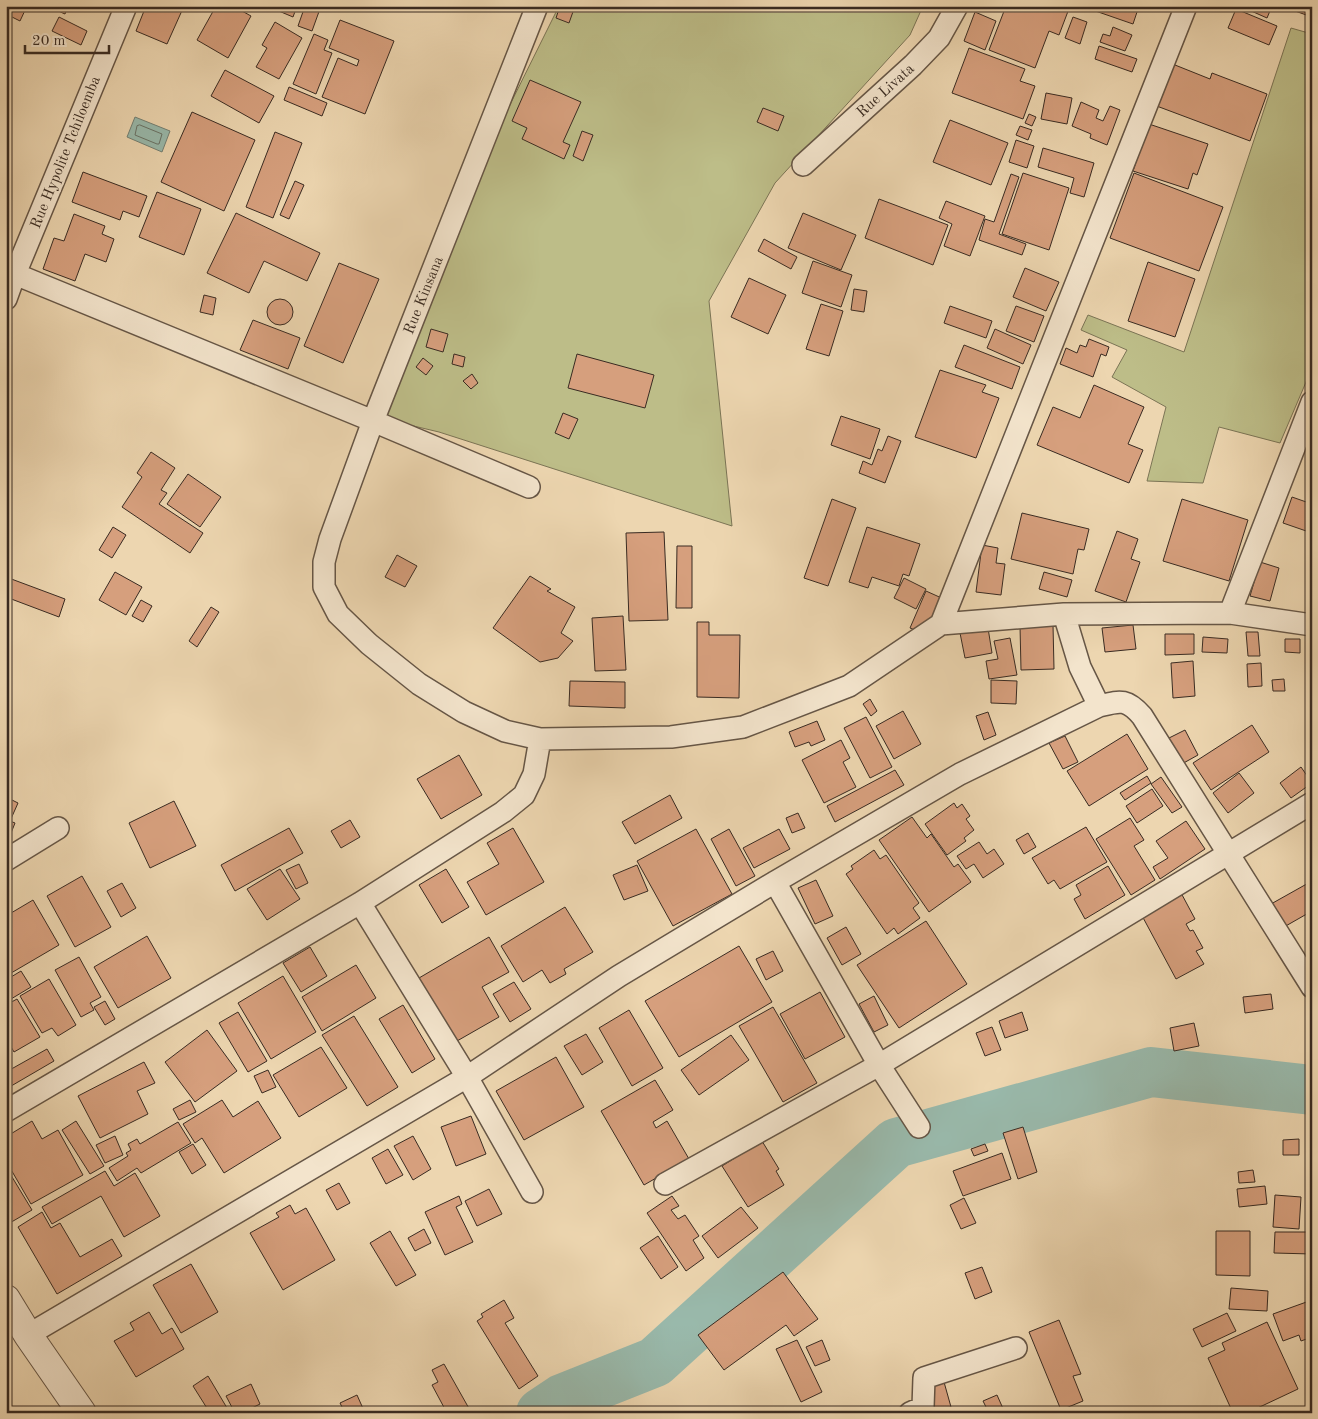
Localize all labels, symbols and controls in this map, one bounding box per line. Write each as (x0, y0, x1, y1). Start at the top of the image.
scale bar (25, 22, 109, 54)
text: 20 m (32, 34, 66, 49)
street label: Rue Livata (854, 61, 918, 121)
street label: Rue Hypolite Tchiloemba (29, 74, 104, 231)
street label: Rue Kinsana (402, 254, 447, 337)

